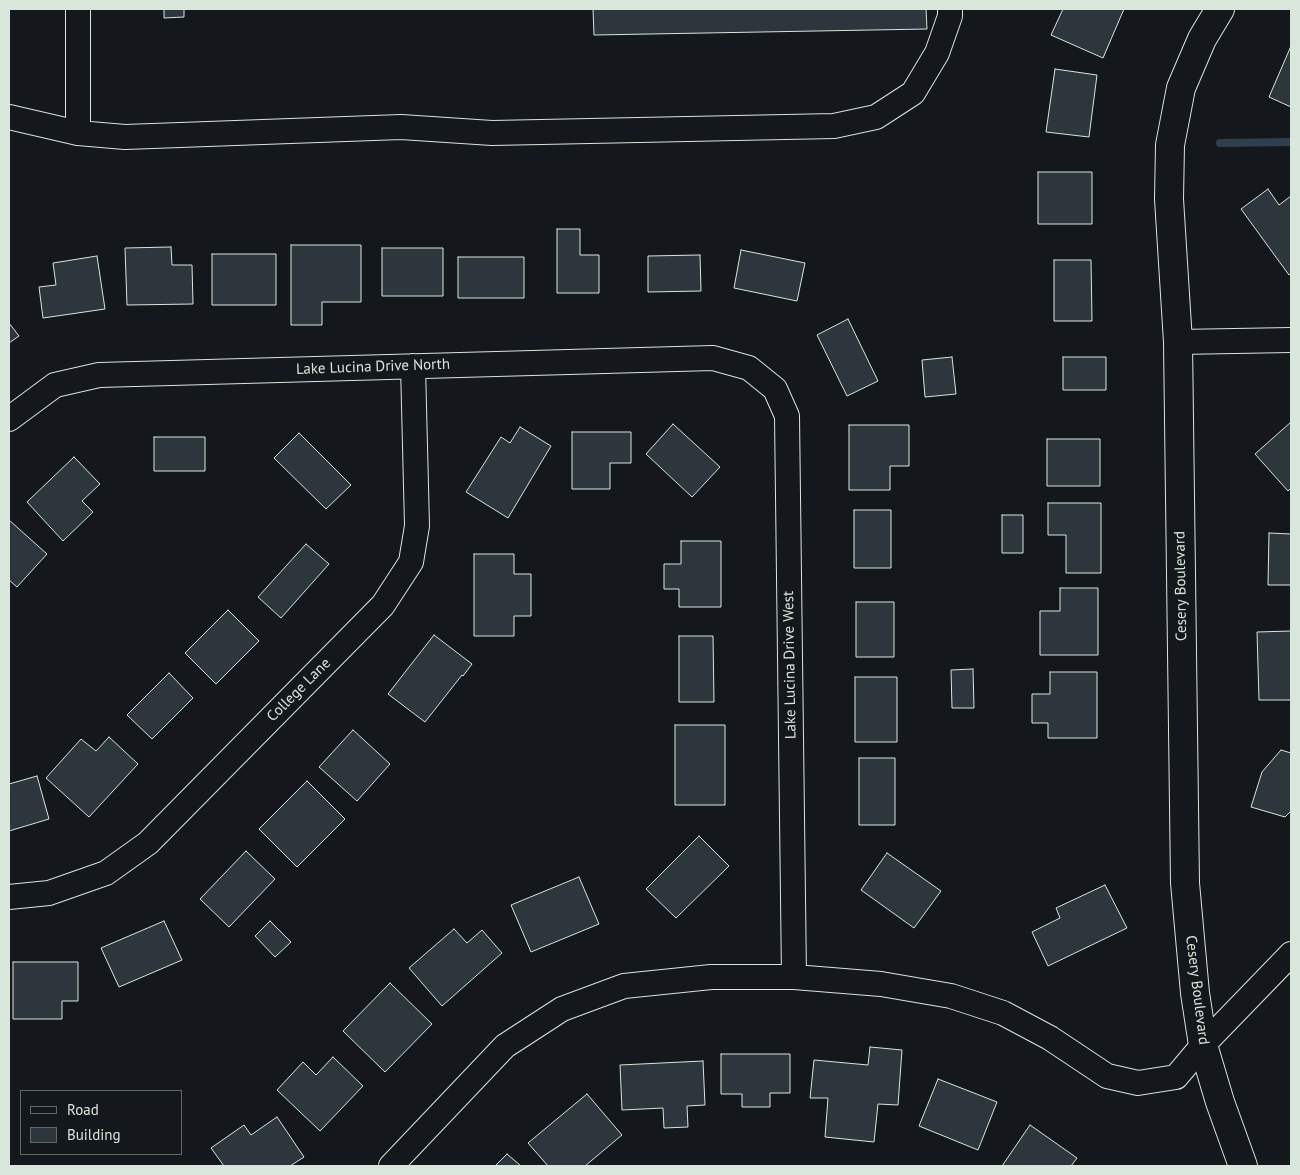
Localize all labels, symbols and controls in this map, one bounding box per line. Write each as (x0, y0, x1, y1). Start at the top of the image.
street label: Lake Lucina Drive North (296, 355, 450, 379)
street label: Cesery Boulevard (1171, 531, 1191, 641)
street label: Lake Lucina Drive West (780, 591, 800, 739)
street label: College Lane (263, 654, 335, 726)
street label: Cesery Boulevard (1181, 934, 1213, 1046)
legend (20, 1090, 182, 1155)
text: Road (67, 1100, 99, 1119)
text: Building (67, 1125, 121, 1144)

